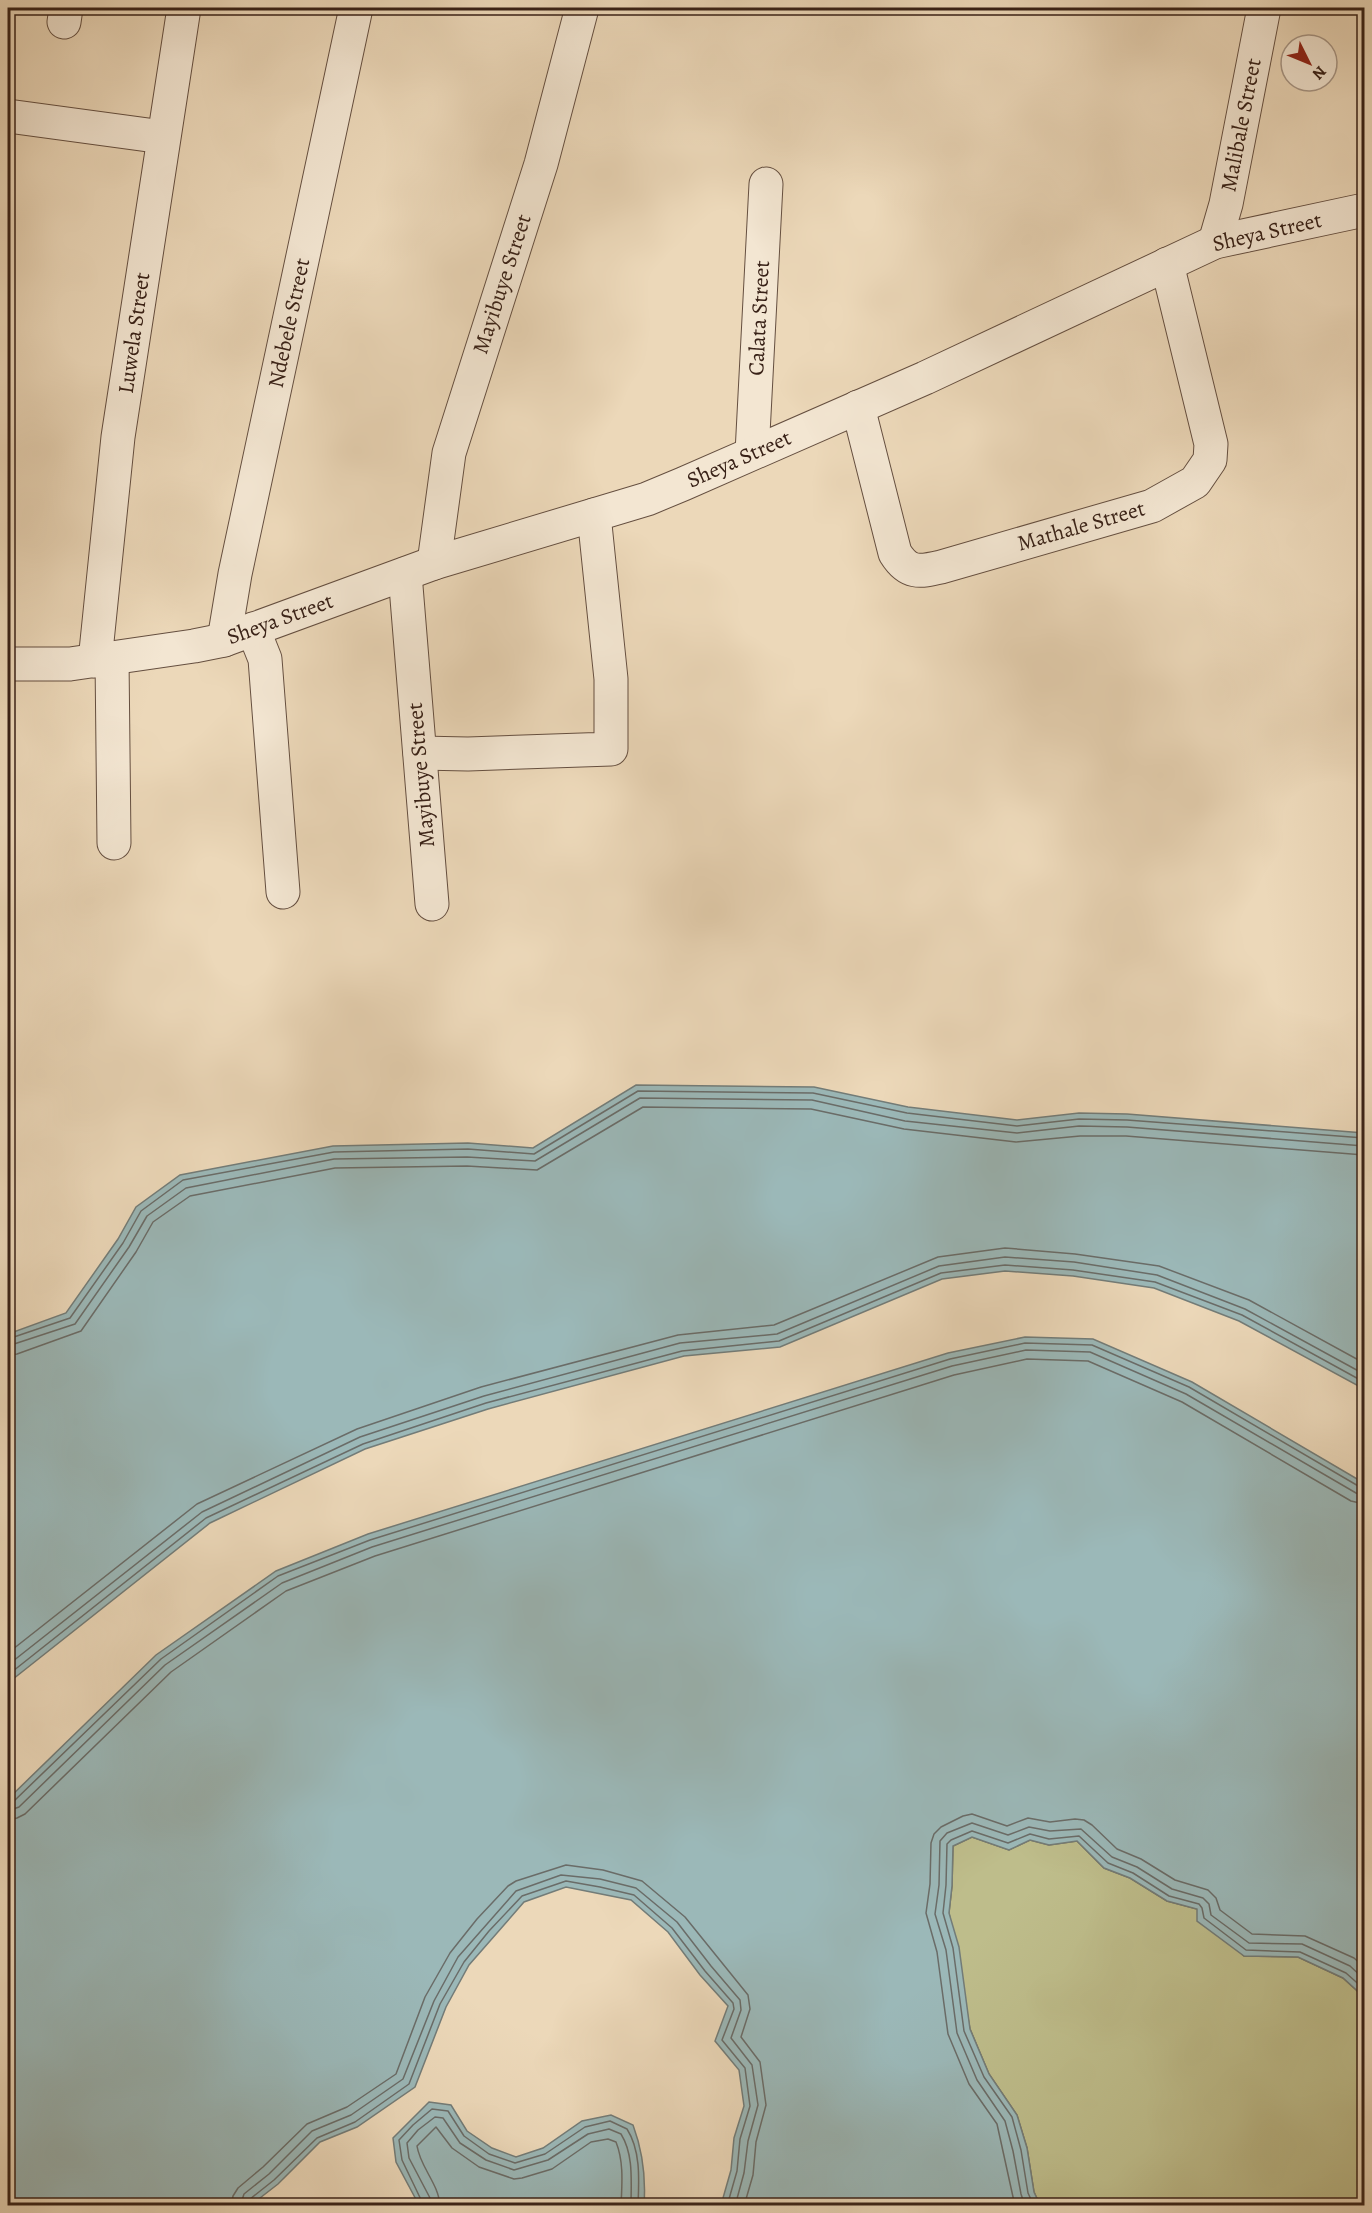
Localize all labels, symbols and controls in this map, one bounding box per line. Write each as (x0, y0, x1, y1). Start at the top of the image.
north arrow (1279, 33, 1339, 93)
street label: Malibale Street (1213, 56, 1269, 194)
text: N (1307, 61, 1331, 85)
street label: Sheya Street (1209, 205, 1325, 259)
street label: Mayibuye Street (465, 210, 539, 358)
street label: Ndebele Street (261, 255, 317, 391)
street label: Calata Street (741, 259, 777, 377)
street label: Luwela Street (111, 270, 157, 396)
street label: Sheya Street (682, 423, 796, 495)
street label: Mathale Street (1014, 493, 1148, 559)
street label: Sheya Street (223, 586, 337, 652)
street label: Mayibuye Street (400, 701, 442, 849)

